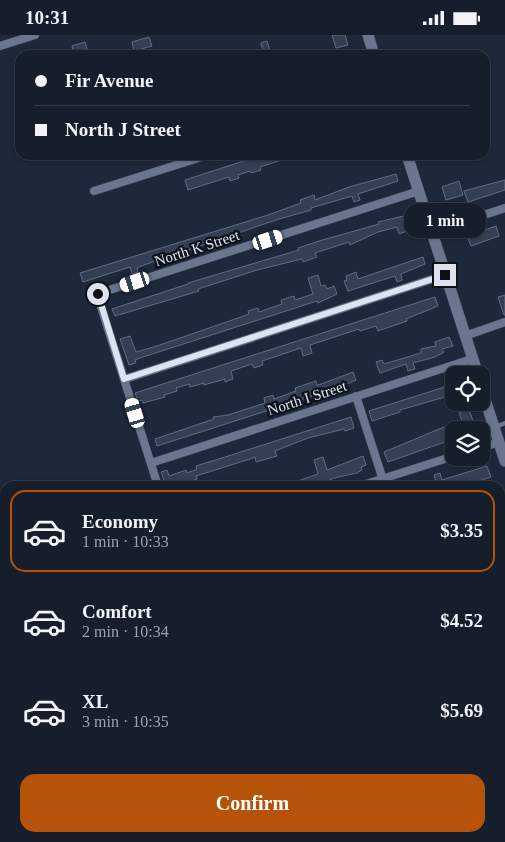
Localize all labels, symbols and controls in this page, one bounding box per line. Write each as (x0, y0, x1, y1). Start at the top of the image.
text: 10:31 (25, 7, 69, 28)
text: Fir Avenue (65, 70, 154, 91)
text: North J Street (65, 119, 181, 140)
callout: 1 min (404, 203, 486, 237)
text: 1 min (426, 212, 464, 229)
street label: North K Street (153, 226, 242, 269)
car (251, 228, 284, 252)
route end (434, 264, 456, 286)
car (118, 270, 151, 294)
route start (87, 283, 109, 305)
map controls (445, 366, 490, 466)
button: locate (445, 366, 490, 411)
street label: North I Street (265, 377, 349, 418)
car (123, 396, 146, 430)
button: layers (445, 421, 490, 466)
icon: car (22, 509, 67, 554)
text: Economy (82, 511, 158, 532)
text: $3.35 (440, 520, 483, 541)
text: 1 min · 10:33 (82, 533, 169, 550)
icon: car (22, 599, 67, 644)
text: Comfort (82, 601, 152, 622)
text: $4.52 (440, 610, 483, 631)
text: 2 min · 10:34 (82, 623, 169, 640)
icon: car (22, 689, 67, 734)
text: XL (82, 691, 108, 712)
text: $5.69 (440, 700, 483, 721)
text: 3 min · 10:35 (82, 713, 169, 730)
button: Confirm (20, 774, 485, 832)

